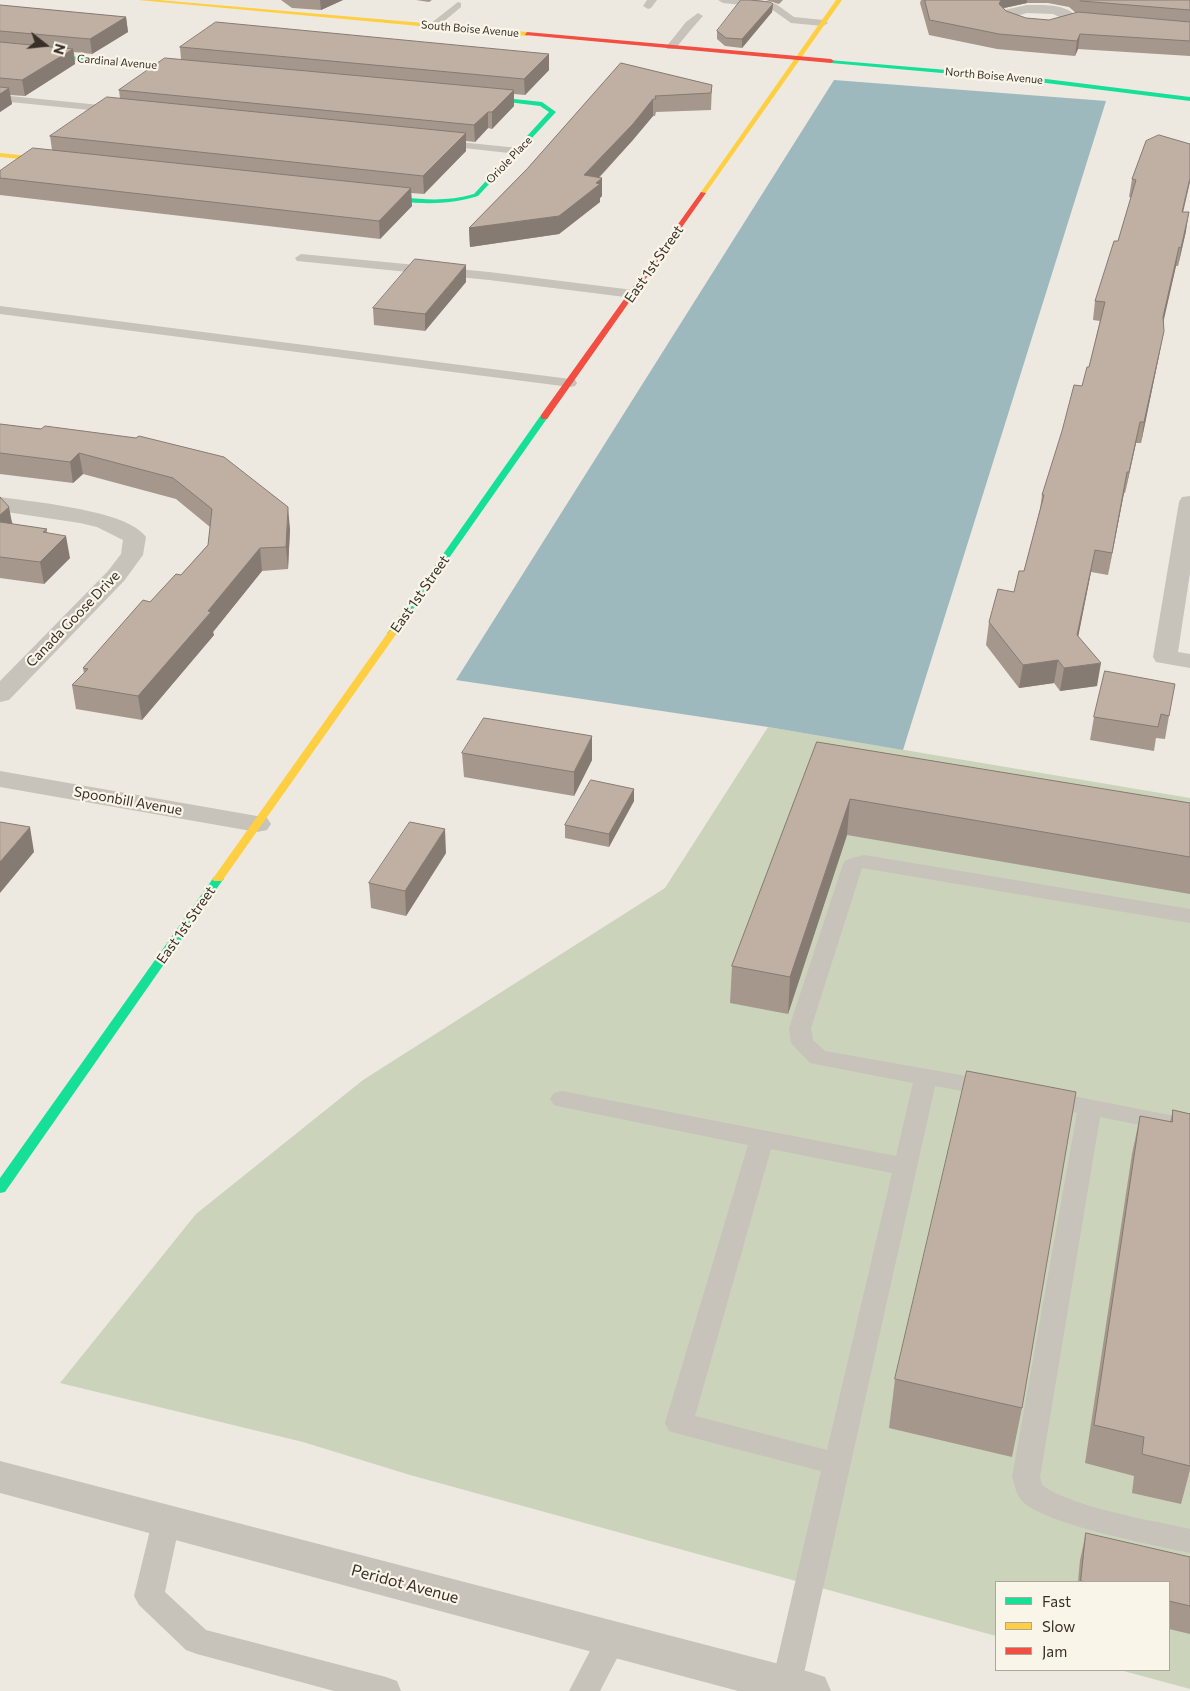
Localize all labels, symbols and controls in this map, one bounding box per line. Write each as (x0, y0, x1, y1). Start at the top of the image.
street label: South Boise Avenue (421, 18, 519, 40)
north arrow (20, 20, 70, 70)
text: N (50, 42, 70, 57)
street label: Cardinal Avenue (76, 52, 158, 72)
street label: North Boise Avenue (944, 65, 1044, 87)
street label: Oriole Place (483, 134, 535, 186)
street label: East 1st Street (621, 222, 687, 306)
street label: East 1st Street (387, 552, 453, 636)
street label: Canada Goose Drive (23, 567, 123, 671)
street label: Spoonbill Avenue (73, 783, 183, 819)
street label: East 1st Street (153, 883, 219, 967)
street label: Peridot Avenue (349, 1560, 461, 1608)
legend (995, 1581, 1170, 1671)
text: Fast (1042, 1592, 1071, 1610)
text: Slow (1042, 1617, 1075, 1635)
text: Jam (1042, 1642, 1067, 1660)

